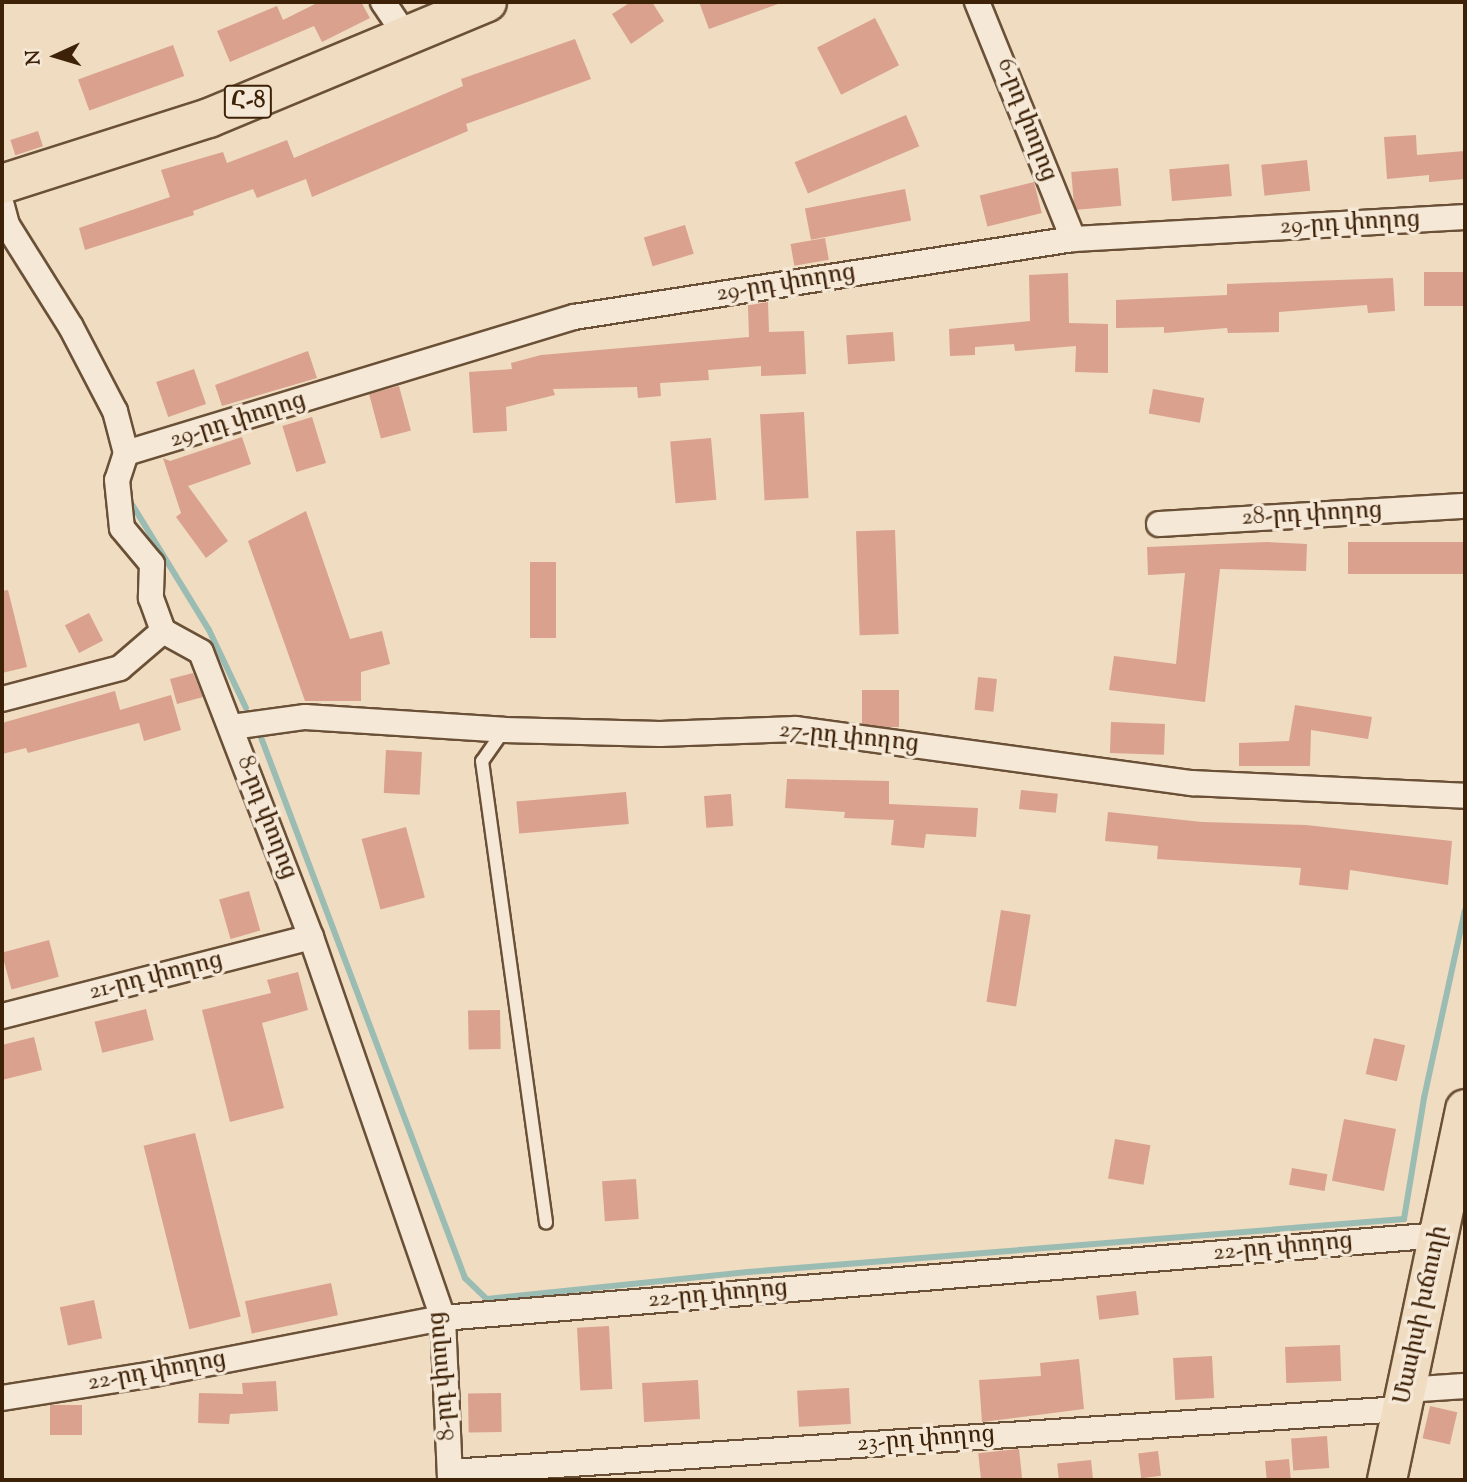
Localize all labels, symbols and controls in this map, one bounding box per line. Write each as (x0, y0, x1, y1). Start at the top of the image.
north arrow (21, 21, 91, 91)
text: N (21, 49, 49, 66)
street label: 6-րդ փողոց (989, 54, 1063, 186)
road number: Հ-8 (224, 82, 272, 122)
street label: 29-րդ փողոց (1279, 206, 1421, 242)
street label: 29-րդ փողոց (714, 259, 858, 309)
street label: 29-րդ փողոց (167, 387, 309, 455)
street label: 28-րդ փողոց (1241, 497, 1383, 533)
street label: 27-րդ փողոց (778, 716, 920, 760)
street label: 8-րդ փողոց (229, 752, 303, 884)
street label: 21-րդ փողոց (86, 946, 226, 1008)
street label: Մասիսի խճուղի (1389, 1223, 1455, 1407)
street label: 22-րդ փողոց (1212, 1228, 1354, 1268)
street label: 22-րդ փողոց (647, 1275, 789, 1315)
street label: 8-րդ փողոց (423, 1310, 463, 1442)
street label: 22-րդ փողոց (86, 1346, 228, 1398)
street label: 23-րդ փողոց (856, 1421, 996, 1459)

